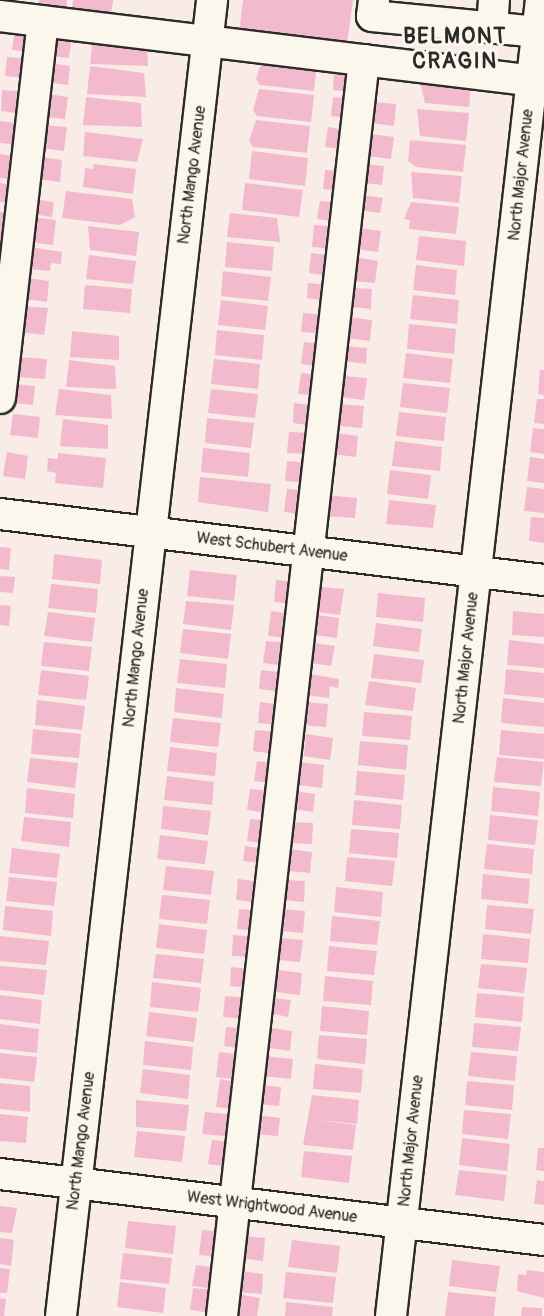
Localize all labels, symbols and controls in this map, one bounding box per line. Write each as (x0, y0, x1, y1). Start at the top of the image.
district label: BELMONT CRAGIN (403, 23, 507, 74)
street label: North Mango Avenue (174, 105, 210, 245)
street label: North Major Avenue (505, 108, 537, 242)
street label: West Schubert Avenue (195, 528, 349, 566)
street label: North Mango Avenue (119, 588, 153, 728)
street label: North Major Avenue (450, 591, 482, 725)
street label: North Mango Avenue (63, 1071, 99, 1211)
street label: North Major Avenue (395, 1074, 427, 1208)
street label: West Wrightwood Avenue (186, 1187, 358, 1227)

